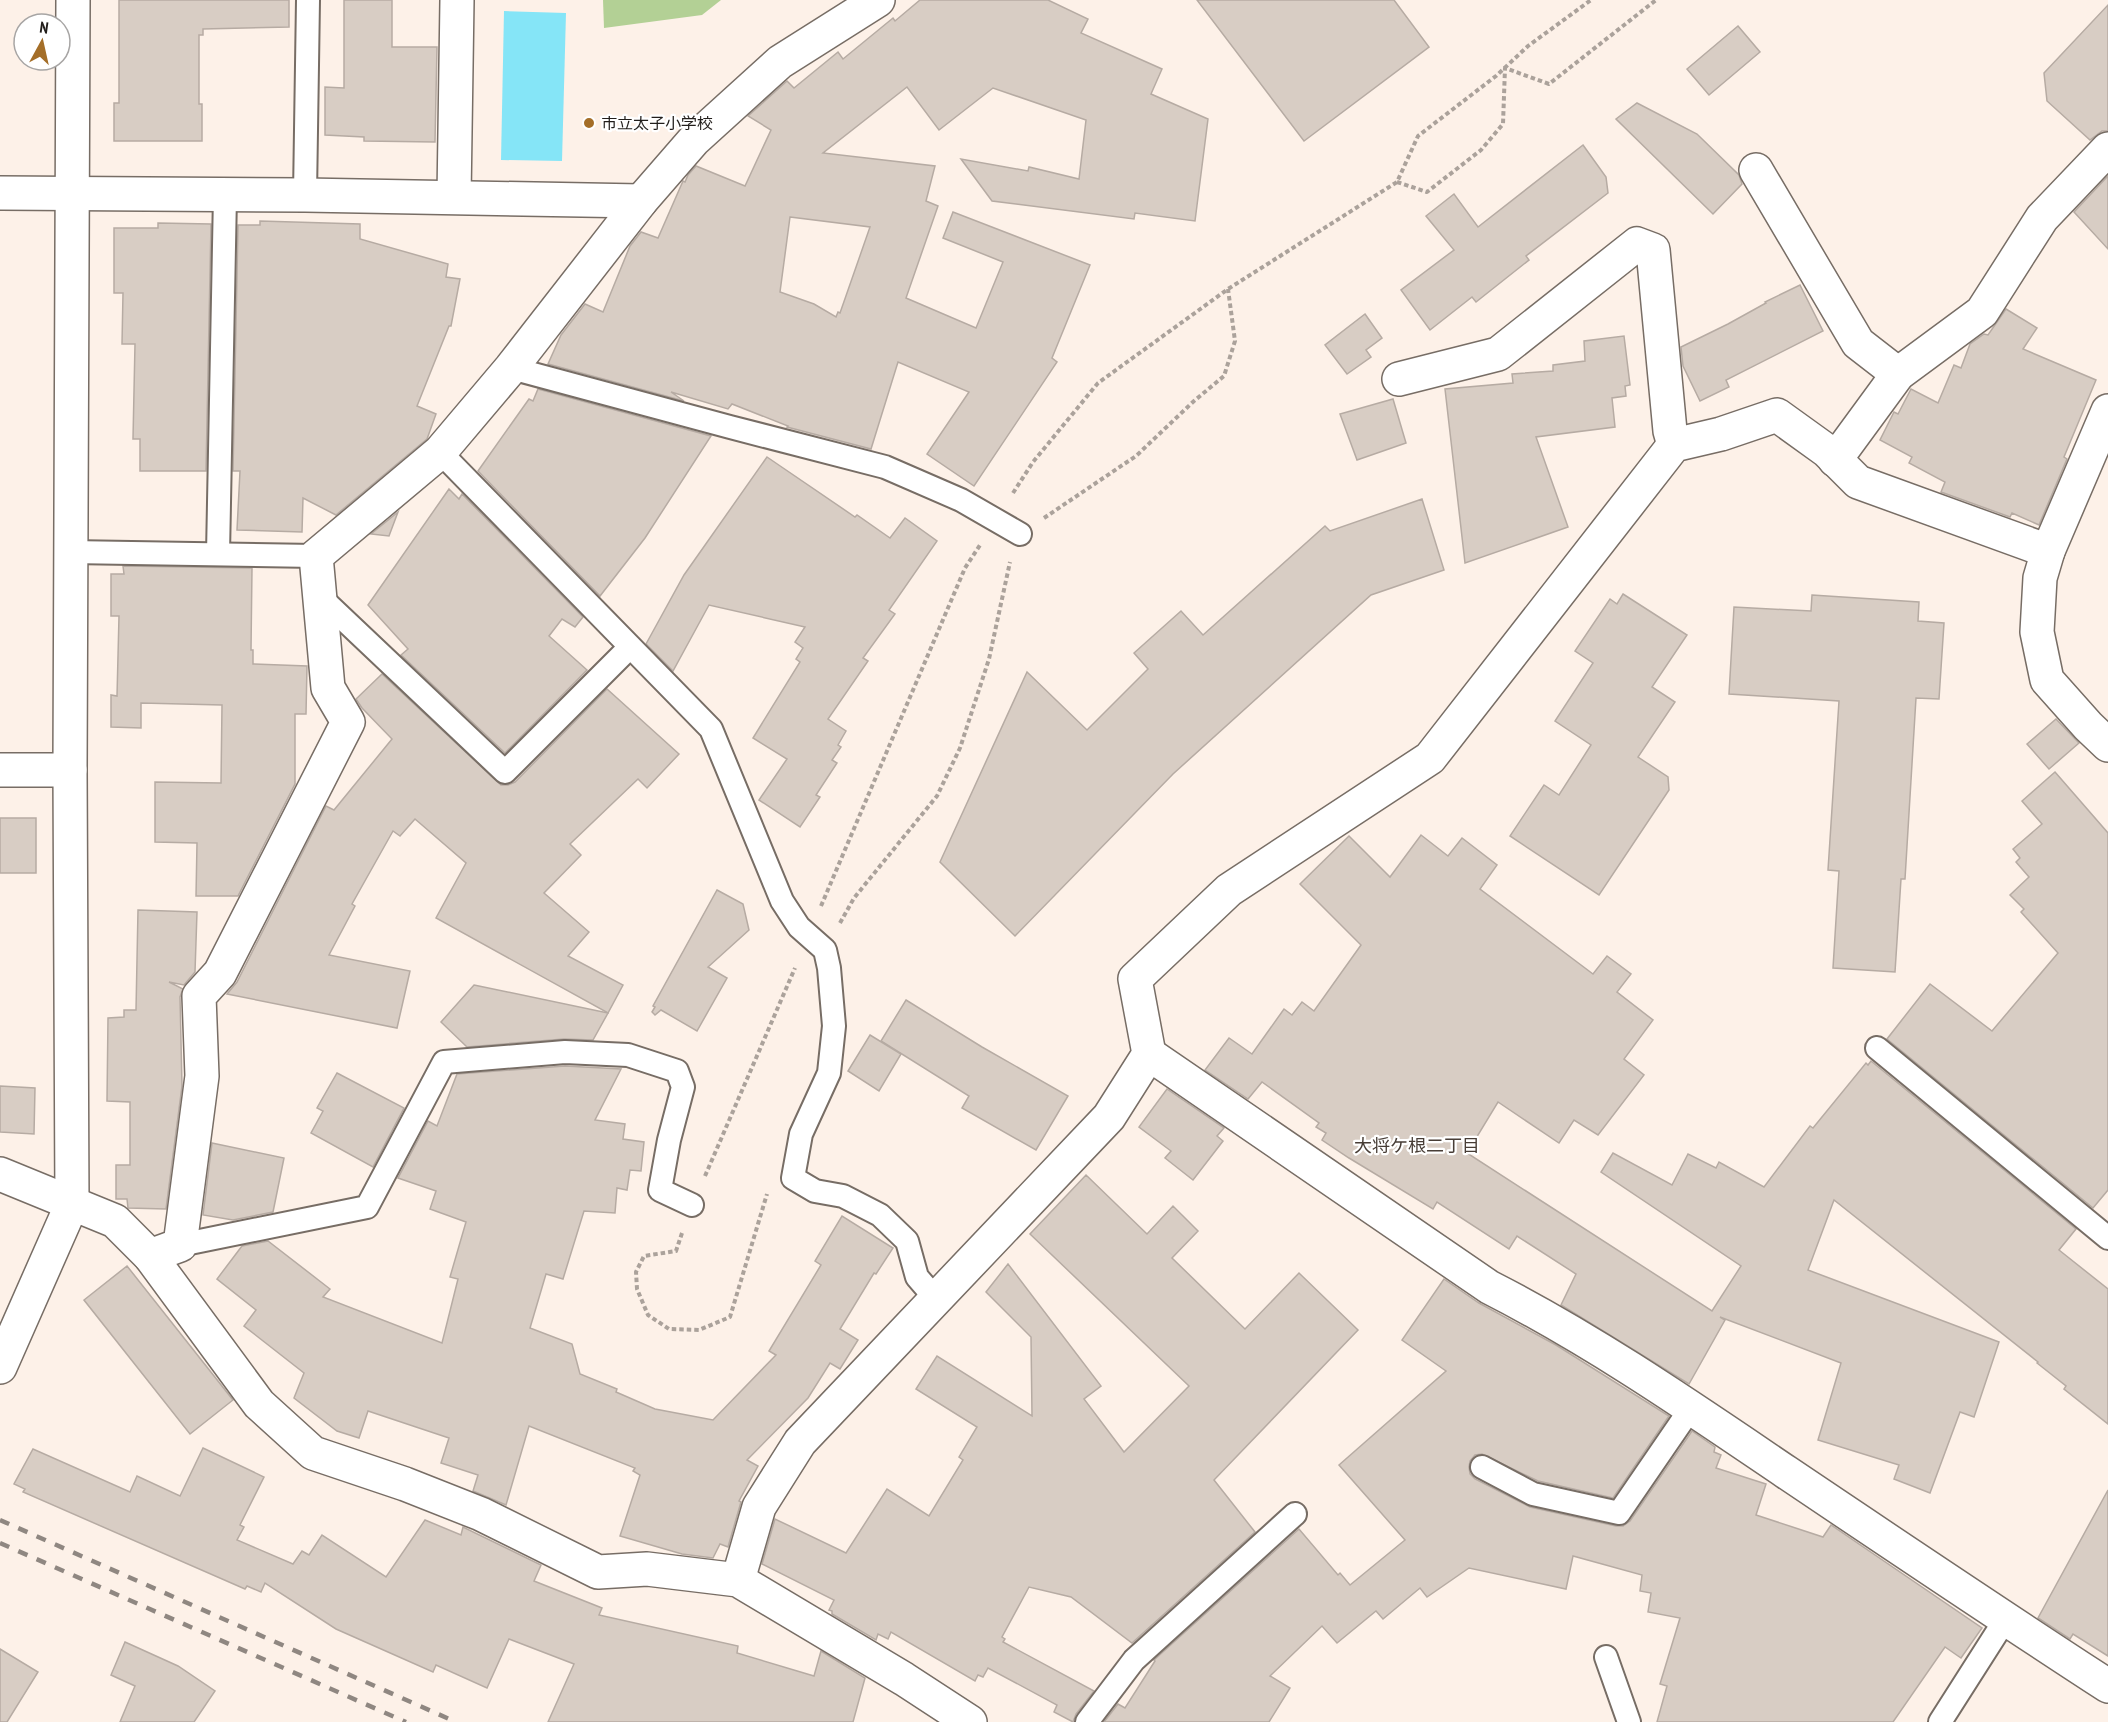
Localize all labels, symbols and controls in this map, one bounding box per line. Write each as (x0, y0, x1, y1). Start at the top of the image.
north arrow (12, 12, 72, 72)
text: N (38, 17, 50, 38)
place label: 市立太子小学校 (601, 113, 713, 133)
marker: 市立太子小学校 (582, 116, 596, 130)
district label: 大将ケ根二丁目 (1354, 1134, 1480, 1157)

